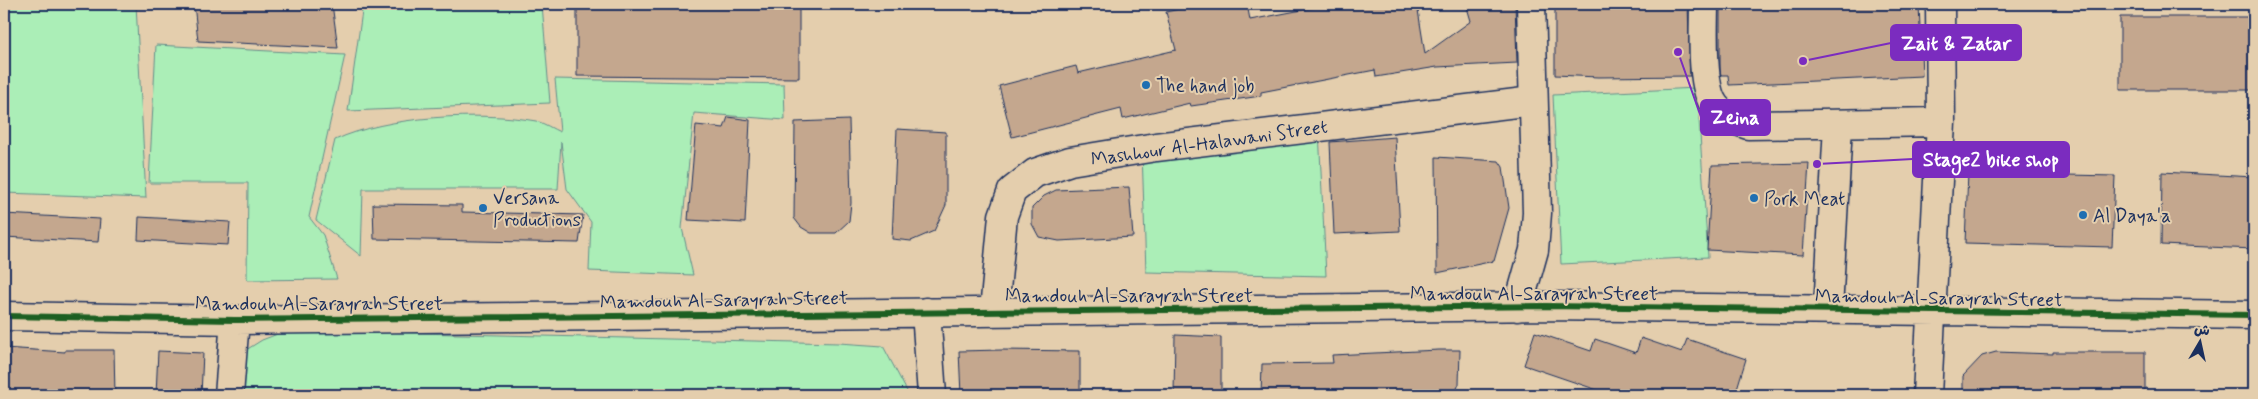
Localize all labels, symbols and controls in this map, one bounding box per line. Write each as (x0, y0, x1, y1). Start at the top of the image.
callout: Zait & Zatar (1891, 25, 2021, 60)
text: Zait & Zatar (1901, 31, 2012, 58)
place label: The hand job (1156, 74, 1254, 100)
marker: The hand job (1140, 79, 1152, 91)
callout: Zeina (1701, 100, 1770, 135)
text: Zeina (1710, 105, 1760, 132)
street label: Mashhour Al-Halawani Street (1089, 114, 1329, 172)
callout: Stage2 bike shop (1913, 142, 2069, 177)
text: Stage2 bike shop (1923, 147, 2059, 176)
place label: Versana Productions (493, 186, 581, 233)
place label: Pork Meat (1764, 187, 1845, 212)
marker: Pork Meat (1748, 192, 1760, 204)
marker: Versana Productions (477, 202, 489, 214)
place label: Al Daya'a (2093, 204, 2171, 229)
marker: Al Daya'a (2077, 209, 2089, 221)
street label: Mamdouh Al-Sarayrah Street (1410, 282, 1658, 307)
street label: Mamdouh Al-Sarayrah Street (1005, 284, 1253, 309)
street label: Mamdouh Al-Sarayrah Street (1815, 284, 2063, 313)
street label: Mamdouh Al-Sarayrah Street (600, 286, 848, 315)
street label: Mamdouh Al-Sarayrah Street (195, 292, 443, 317)
north arrow (2176, 316, 2226, 366)
text: ش (2193, 320, 2211, 340)

